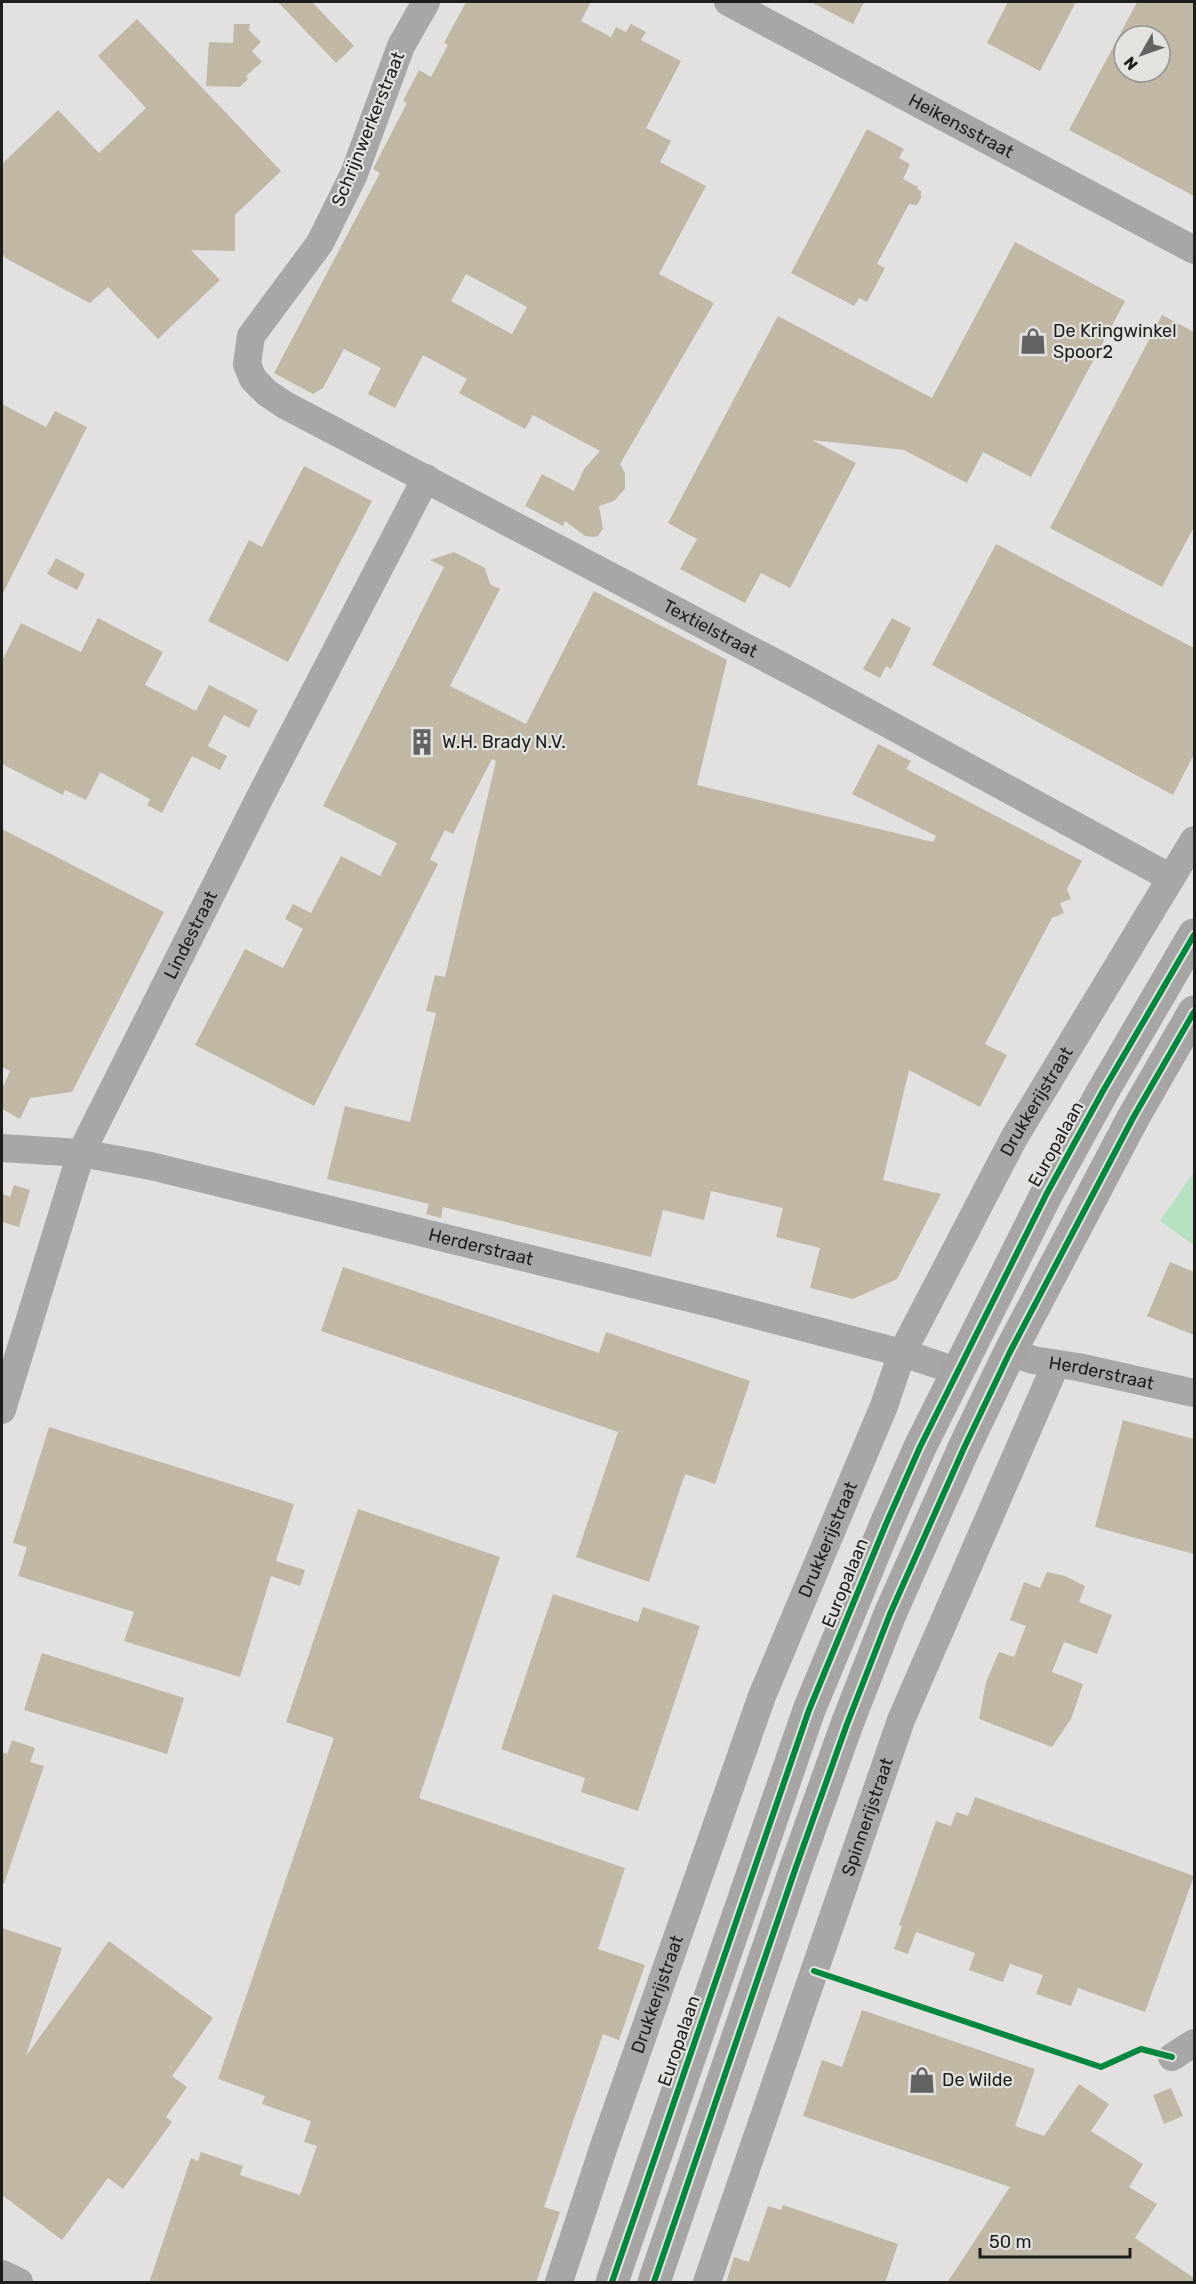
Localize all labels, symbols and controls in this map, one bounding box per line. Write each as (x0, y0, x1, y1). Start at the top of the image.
north arrow (1112, 24, 1172, 84)
street label: Schrijnwerkerstraat (327, 48, 409, 210)
text: N (1120, 53, 1142, 74)
street label: Heikensstraat (905, 89, 1017, 163)
place label: De Kringwinkel Spoor2 (1053, 320, 1177, 363)
shop icon: De Kringwinkel Spoor2 (1018, 326, 1048, 356)
street label: Textielstraat (659, 595, 761, 663)
building icon: W.H. Brady N.V. (407, 727, 437, 757)
place label: W.H. Brady N.V. (442, 731, 566, 753)
street label: Lindestraat (159, 887, 222, 983)
street label: Drukkerijstraat (995, 1043, 1078, 1160)
street label: Europalaan (1023, 1097, 1089, 1191)
street label: Herderstraat (426, 1223, 535, 1270)
street label: Herderstraat (1047, 1352, 1156, 1395)
street label: Drukkerijstraat (794, 1478, 862, 1601)
street label: Europalaan (817, 1535, 873, 1631)
street label: Spinnerijstraat (837, 1755, 898, 1879)
street label: Drukkerijstraat (626, 1932, 688, 2056)
street label: Europalaan (653, 1993, 705, 2089)
shop icon: De Wilde (907, 2065, 937, 2095)
place label: De Wilde (942, 2069, 1013, 2091)
scale bar (980, 2221, 1130, 2259)
text: 50 m (989, 2231, 1032, 2253)

